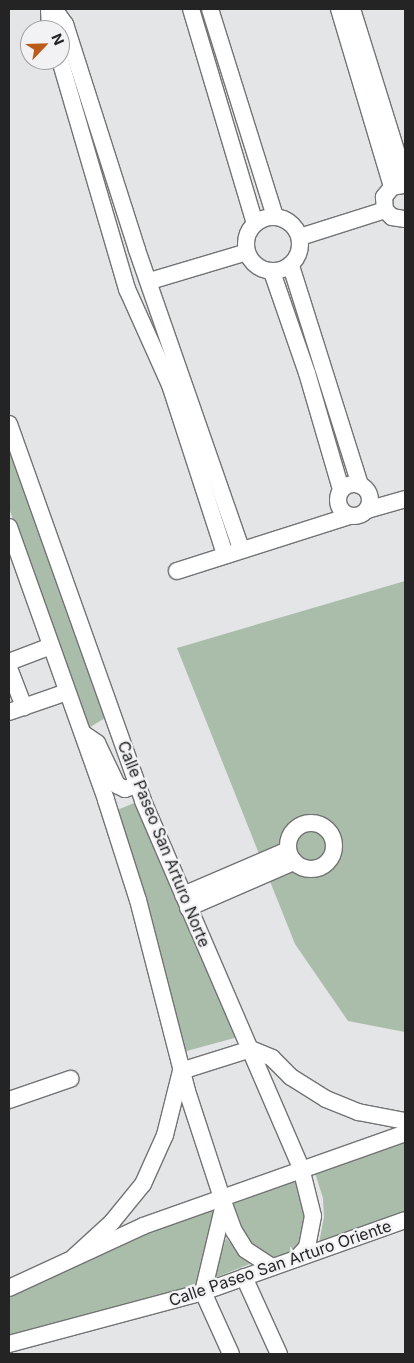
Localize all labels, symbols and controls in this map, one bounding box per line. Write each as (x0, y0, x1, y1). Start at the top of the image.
north arrow (20, 20, 70, 70)
text: N (48, 31, 68, 47)
street label: Calle Paseo San Arturo Norte (114, 738, 214, 950)
street label: Calle Paseo San Arturo Oriente (166, 1216, 394, 1310)

